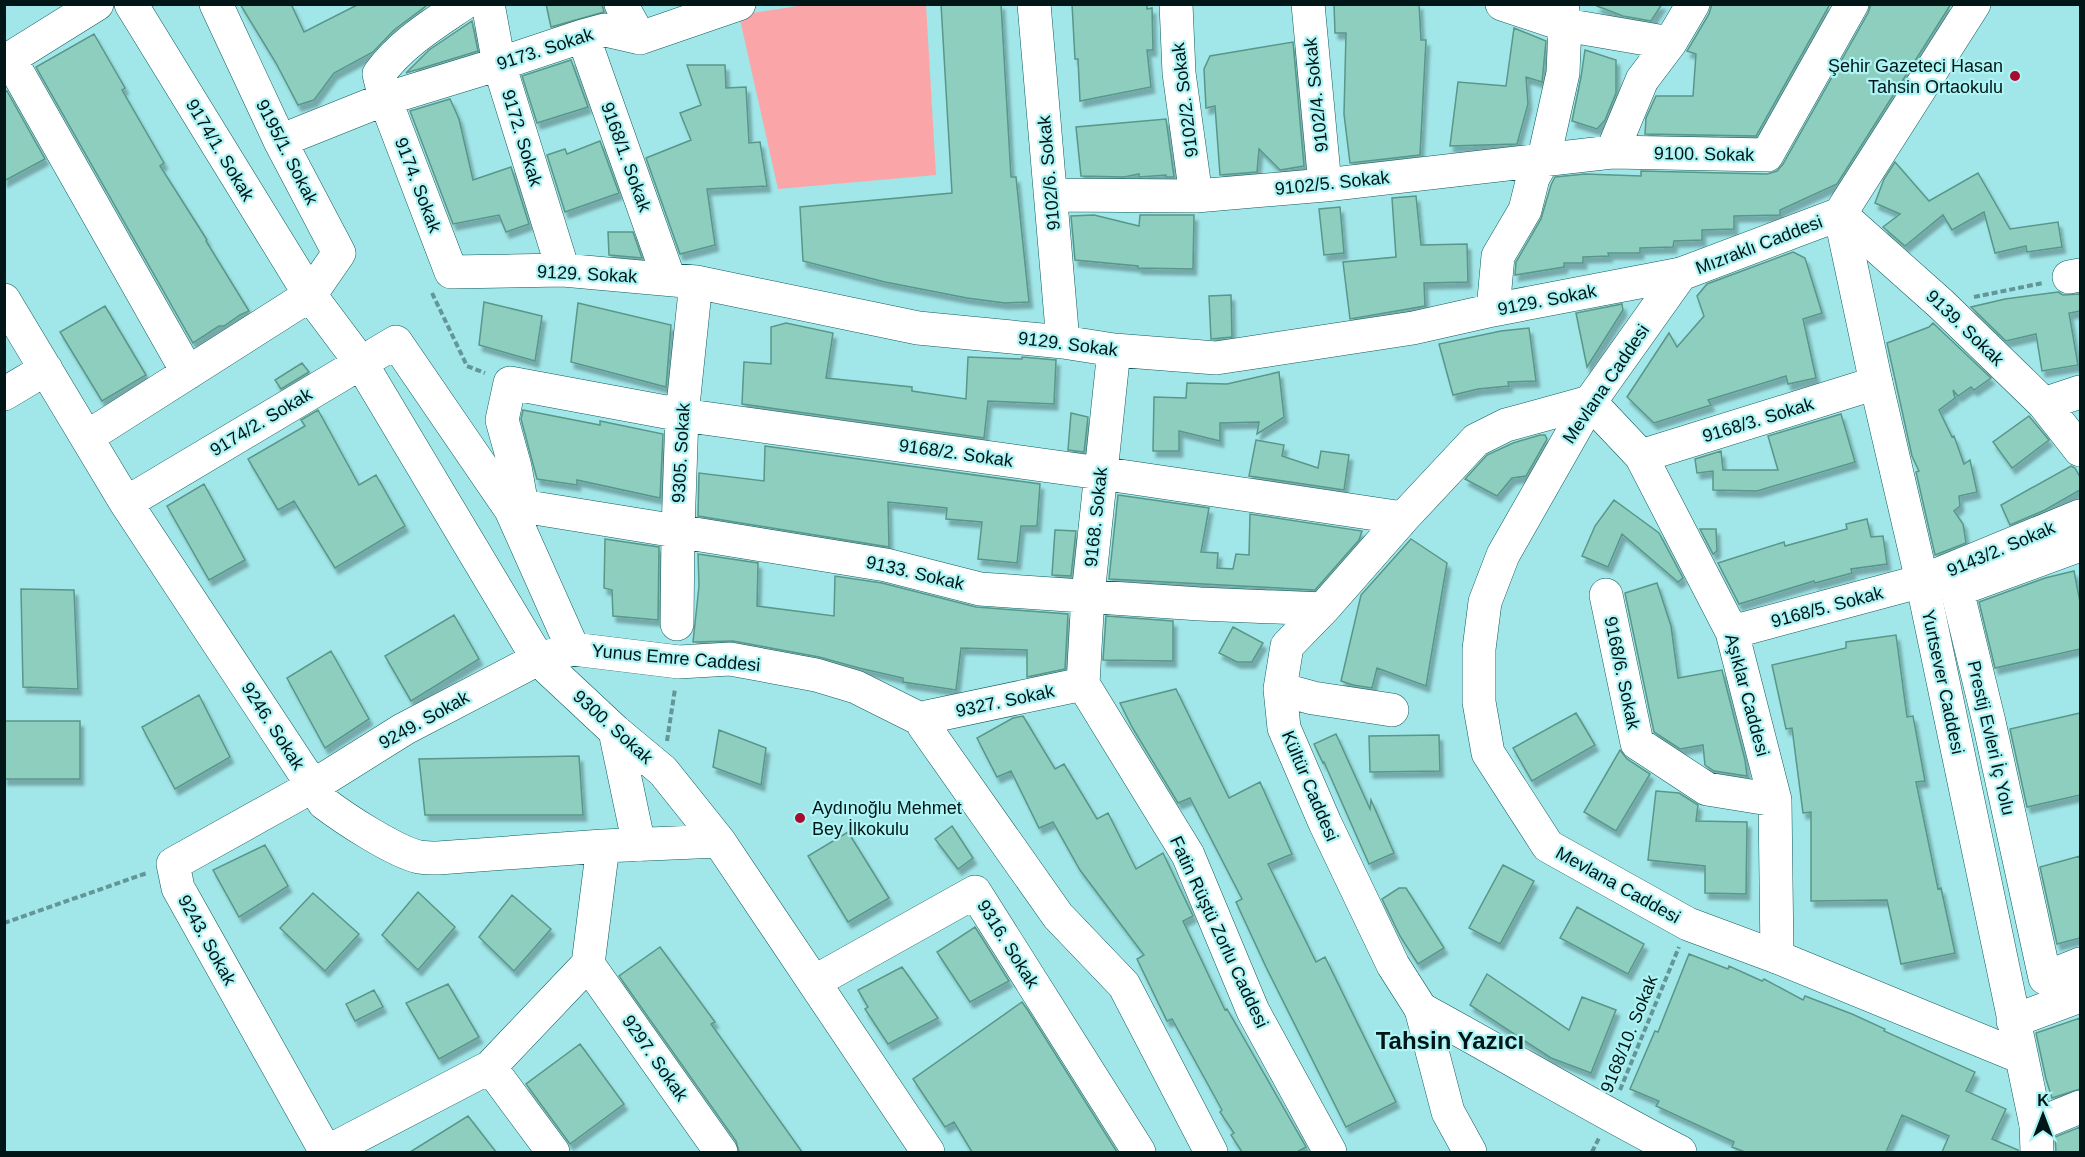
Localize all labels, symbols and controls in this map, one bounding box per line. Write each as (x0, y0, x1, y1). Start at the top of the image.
street label: 9173. Sokak (494, 24, 597, 74)
street label: 9102/4. Sokak (1300, 36, 1332, 153)
street label: 9102/2. Sokak (1168, 41, 1202, 158)
place label: Şehir Gazeteci Hasan Tahsin Ortaokulu (1828, 56, 2003, 97)
marker: Şehir Gazeteci Hasan Tahsin Ortaokulu (2008, 69, 2022, 83)
street label: 9172. Sokak (498, 87, 546, 190)
street label: 9174/1. Sokak (182, 96, 259, 205)
street label: 9195/1. Sokak (252, 96, 322, 209)
street label: 9168/1. Sokak (597, 100, 655, 215)
street label: 9102/6. Sokak (1034, 114, 1064, 231)
street label: 9174. Sokak (391, 135, 446, 236)
street label: 9100. Sokak (1654, 143, 1755, 165)
street label: 9102/5. Sokak (1274, 167, 1391, 199)
street label: Mızraklı Caddesi (1693, 212, 1825, 278)
street label: 9129. Sokak (537, 261, 638, 287)
street label: 9129. Sokak (1496, 280, 1599, 319)
street label: 9139. Sokak (1922, 286, 2009, 371)
street label: Mevlana Caddesi (1559, 321, 1653, 447)
street label: 9129. Sokak (1017, 328, 1120, 360)
street label: 9174/2. Sokak (207, 383, 316, 460)
street label: 9168/3. Sokak (1700, 393, 1817, 446)
street label: 9305. Sokak (668, 402, 694, 503)
street label: 9168/2. Sokak (898, 435, 1015, 471)
street label: 9168. Sokak (1081, 465, 1111, 568)
street label: 9143/2. Sokak (1944, 517, 2059, 581)
street label: 9133. Sokak (864, 552, 967, 594)
street label: 9168/5. Sokak (1769, 582, 1886, 632)
street label: Yurtsever Caddesi (1918, 608, 1968, 756)
street label: 9168/6. Sokak (1600, 615, 1644, 732)
street label: Aşıklar Caddesi (1721, 632, 1773, 758)
street label: Yunus Emre Caddesi (591, 641, 761, 675)
street label: Prestij Evleri İç Yolu (1963, 659, 2019, 817)
street label: 9246. Sokak (237, 679, 309, 774)
street label: 9327. Sokak (954, 681, 1057, 721)
street label: 9300. Sokak (569, 686, 658, 769)
street label: 9249. Sokak (375, 687, 473, 753)
street label: Kültür Caddesi (1278, 728, 1342, 844)
place label: Aydınoğlu Mehmet Bey İlkokulu (812, 798, 962, 839)
marker: Aydınoğlu Mehmet Bey İlkokulu (793, 811, 807, 825)
street label: Fatin Rüştü Zorlu Caddesi (1166, 833, 1272, 1031)
street label: Mevlana Caddesi (1552, 843, 1684, 927)
street label: 9243. Sokak (174, 891, 240, 989)
street label: 9316. Sokak (973, 896, 1044, 993)
street label: 9168/10. Sokak (1596, 971, 1662, 1096)
street label: 9297. Sokak (618, 1011, 692, 1106)
district label: Tahsin Yazıcı (1376, 1027, 1524, 1054)
north arrow (2013, 1085, 2073, 1145)
text: K (2037, 1092, 2049, 1109)

